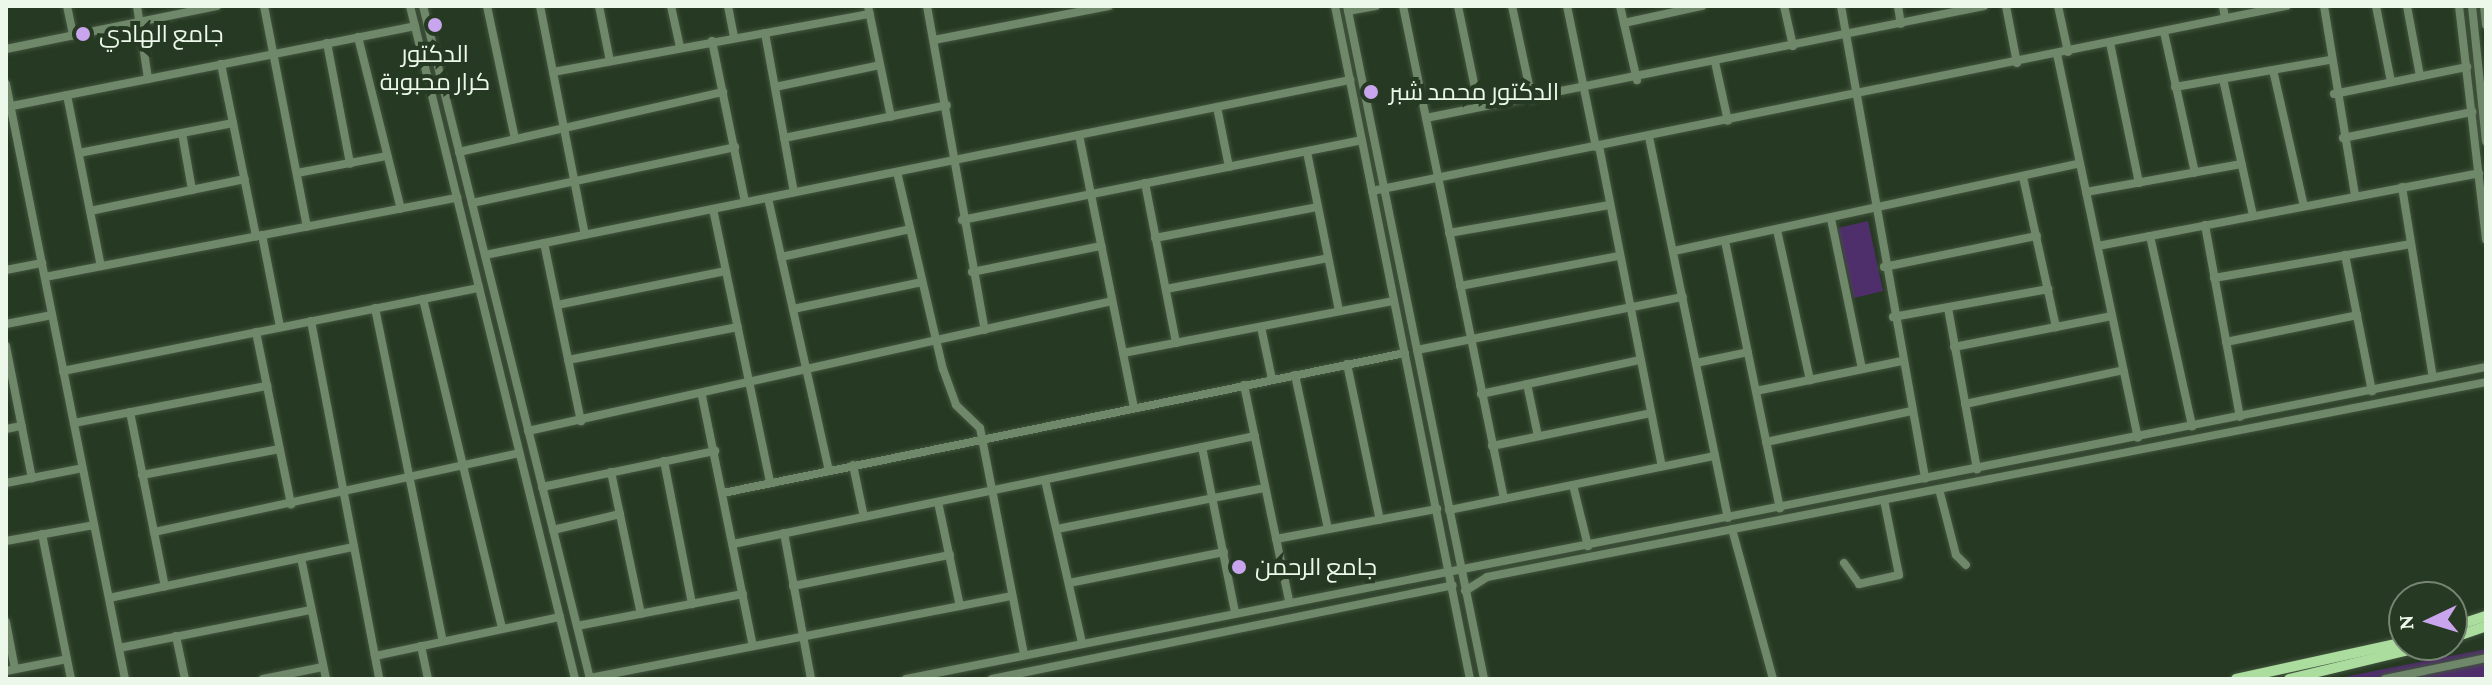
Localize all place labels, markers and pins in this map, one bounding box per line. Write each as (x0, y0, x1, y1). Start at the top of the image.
marker: الدكتور كرار محبوبة (424, 14, 446, 36)
place label: جامع الهادي (99, 20, 224, 48)
marker: جامع الهادي (74, 25, 92, 43)
place label: الدكتور كرار محبوبة (380, 40, 490, 96)
place label: الدكتور محمد شبر (1389, 78, 1559, 106)
marker: الدكتور محمد شبر (1360, 81, 1382, 103)
place label: جامع الرحمن (1255, 553, 1377, 581)
marker: جامع الرحمن (1230, 558, 1248, 576)

